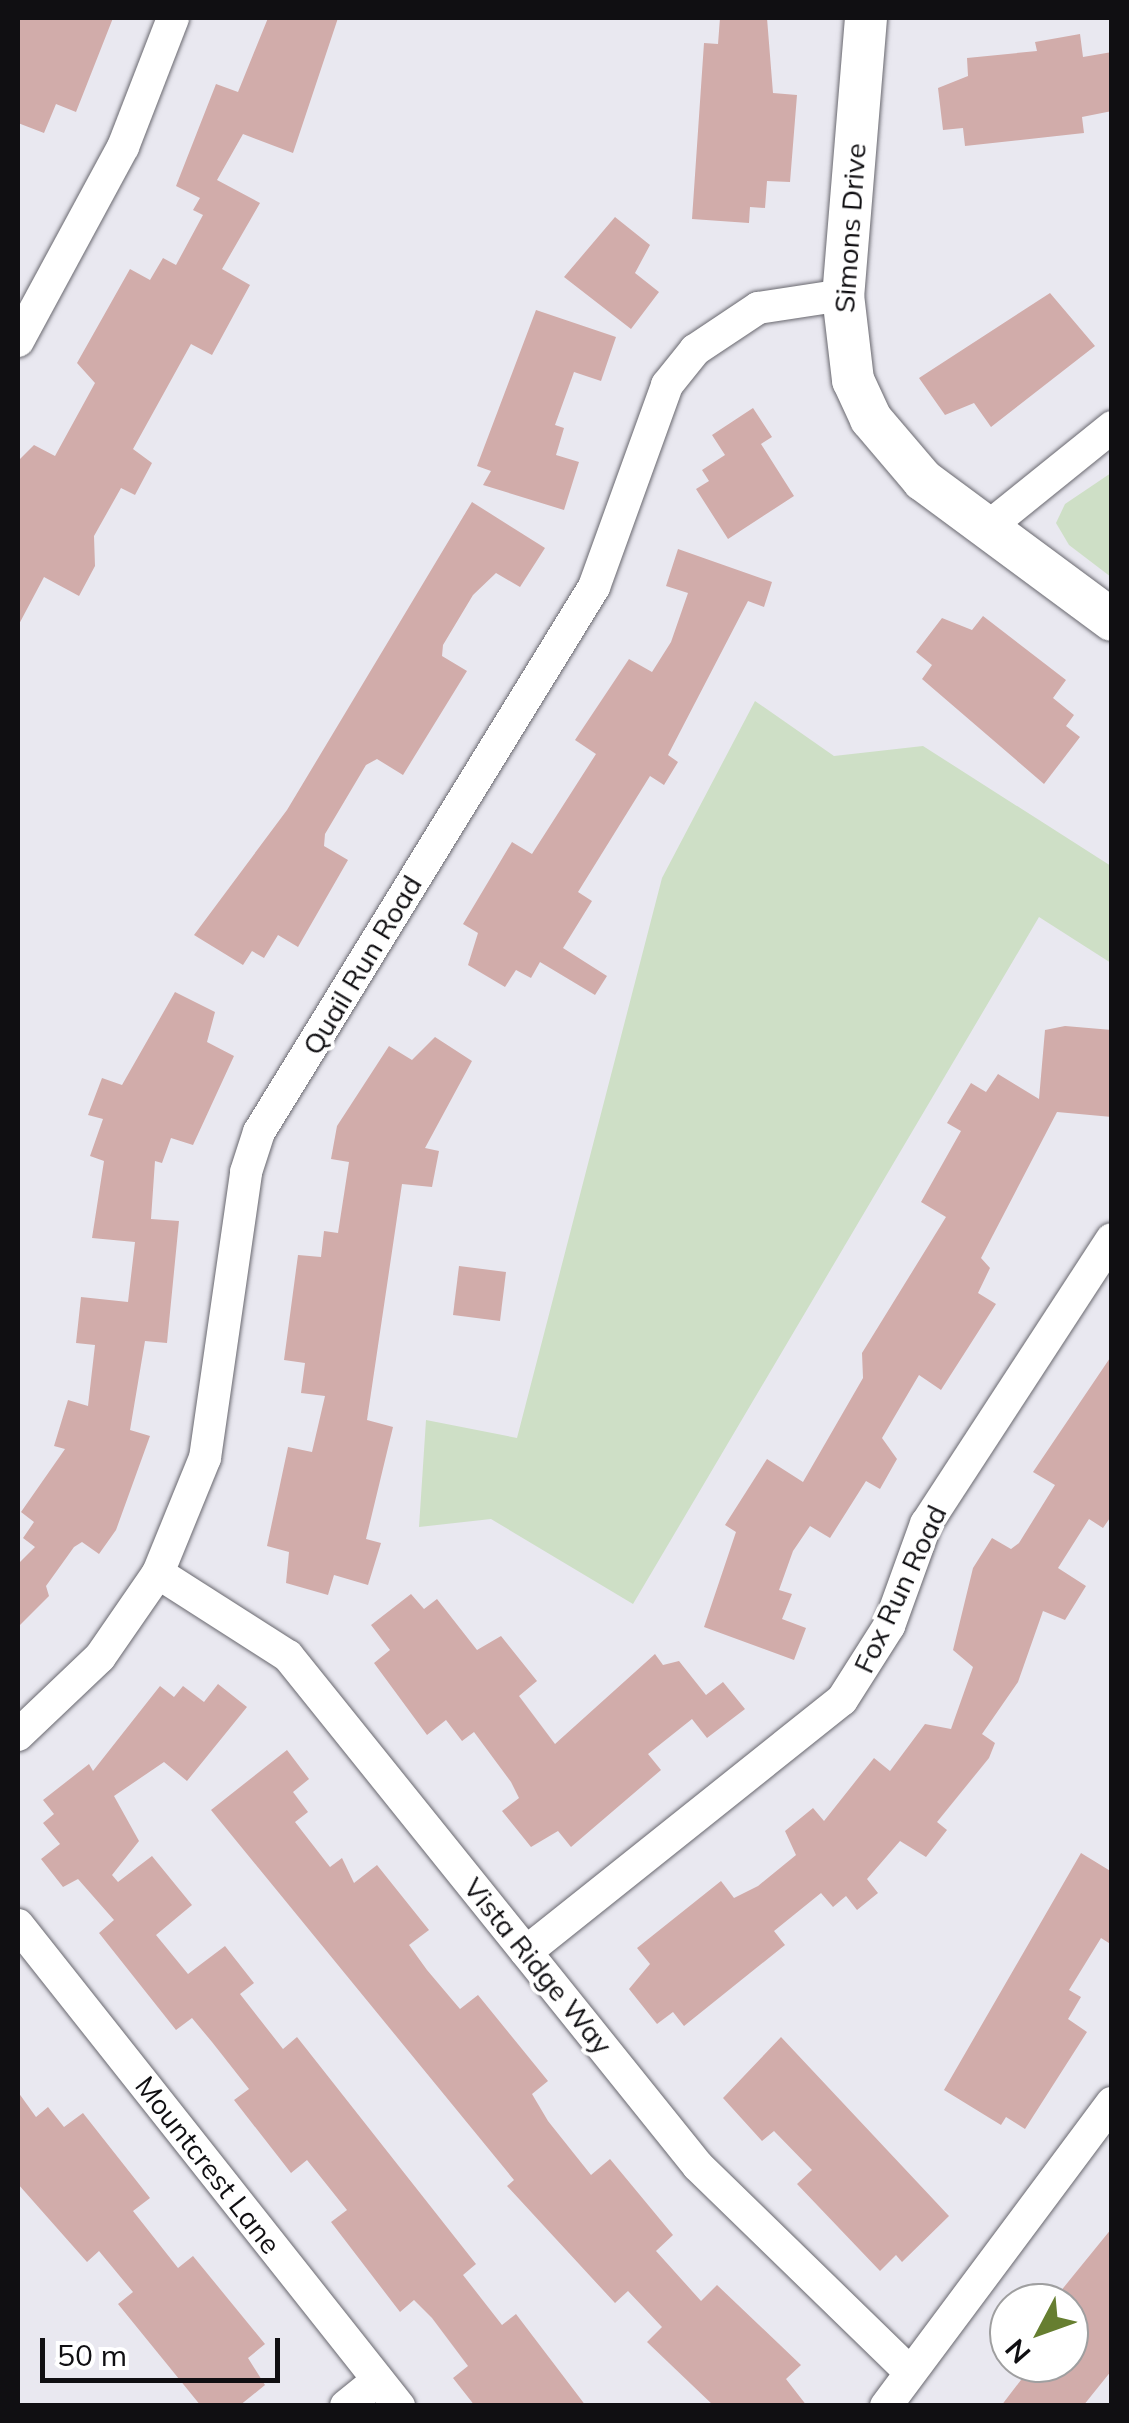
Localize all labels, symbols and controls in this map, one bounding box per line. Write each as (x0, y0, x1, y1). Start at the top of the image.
street label: Simons Drive (827, 142, 873, 314)
street label: Quail Run Road (295, 869, 429, 1061)
street label: Fox Run Road (847, 1500, 953, 1678)
street label: Vista Ridge Way (457, 1871, 619, 2061)
street label: Mountcrest Lane (128, 2070, 288, 2260)
north arrow (989, 2283, 1089, 2383)
scale bar (45, 2318, 285, 2380)
text: N (997, 2332, 1038, 2371)
text: 50 m (57, 2336, 127, 2374)

